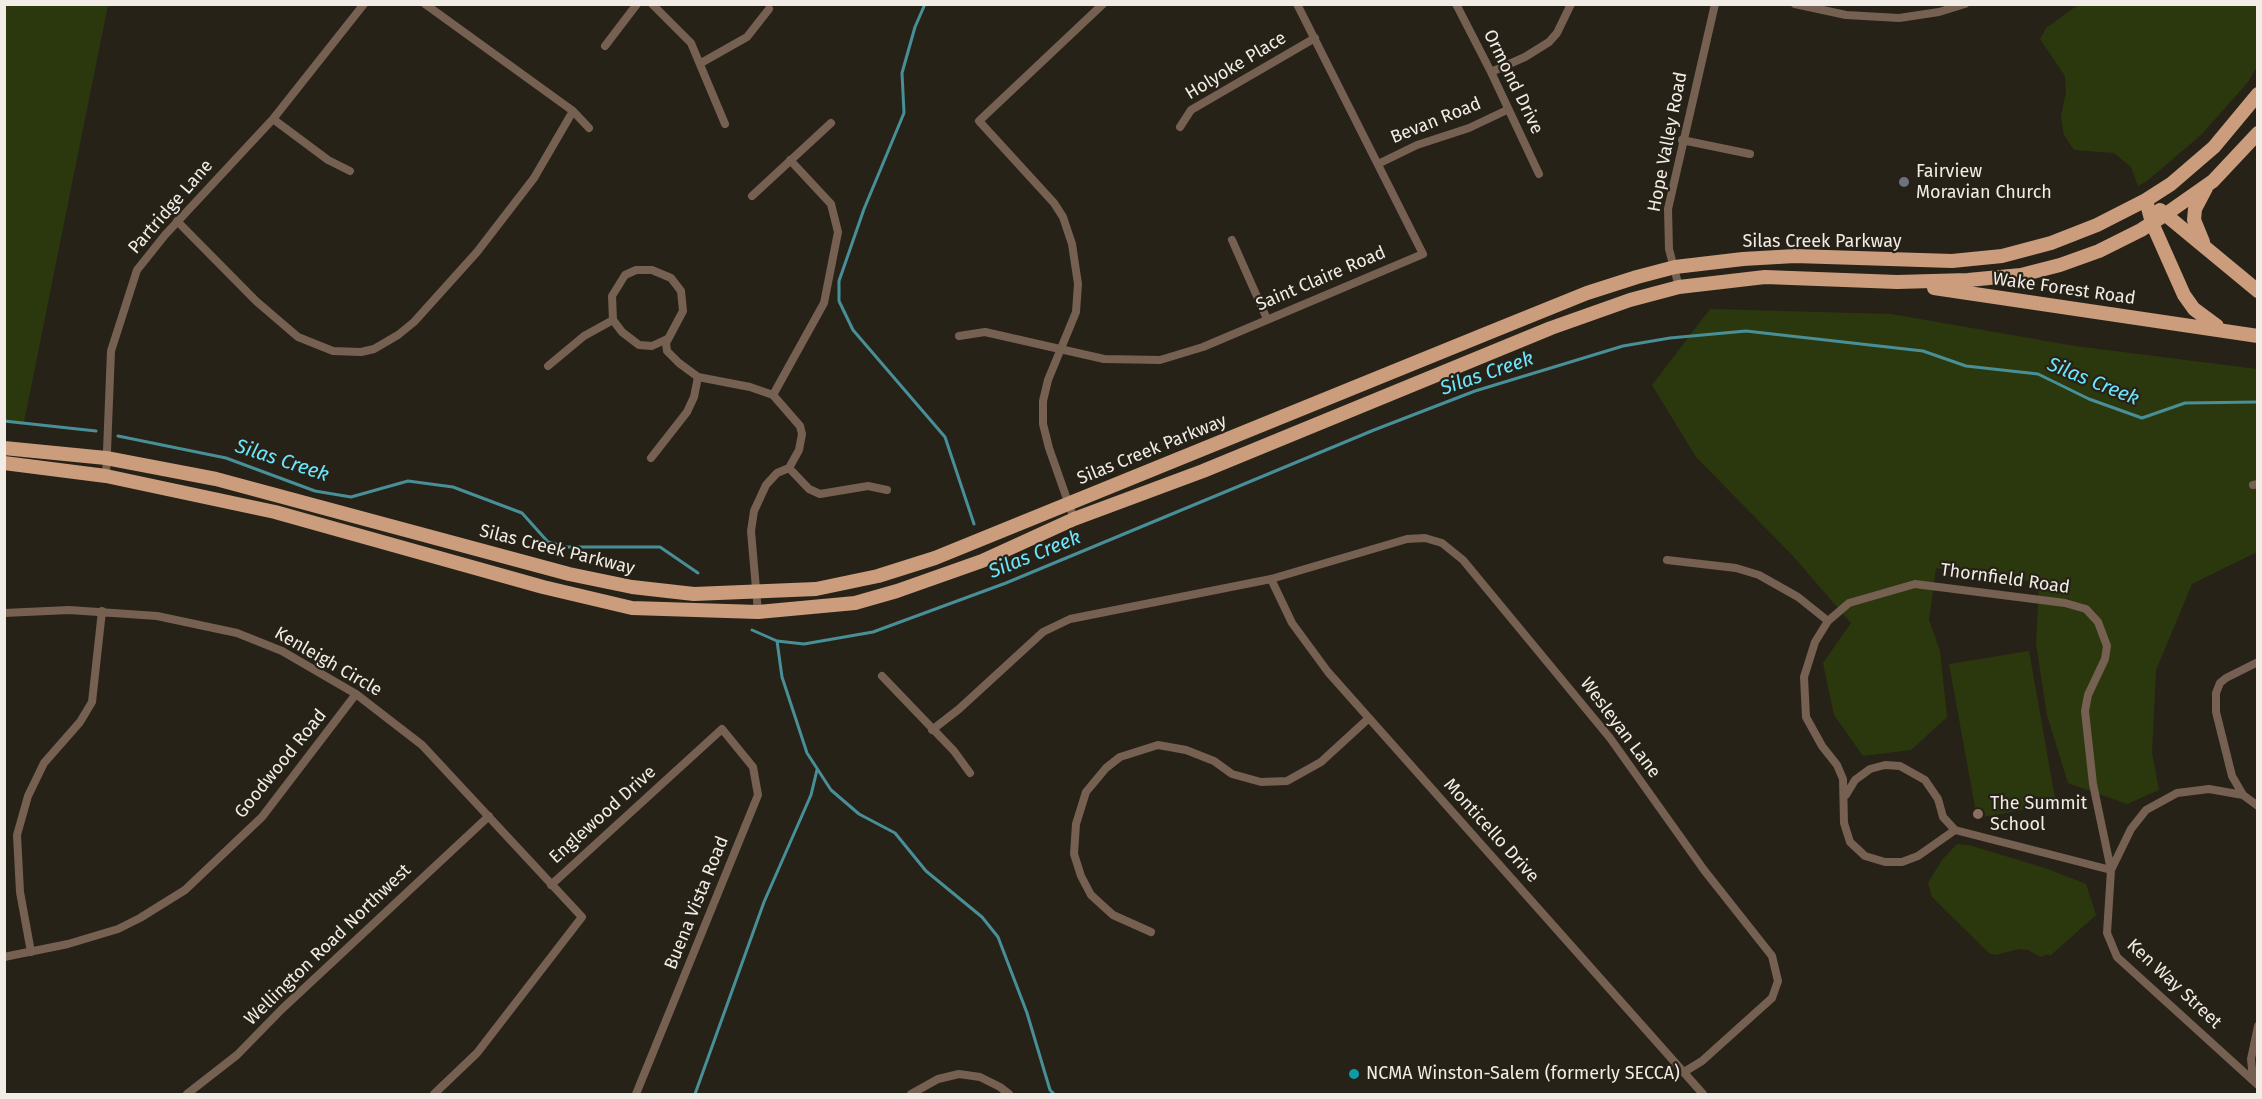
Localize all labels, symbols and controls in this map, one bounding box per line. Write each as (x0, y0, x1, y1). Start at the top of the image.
street label: Ormond Drive (1478, 26, 1548, 138)
street label: Holyoke Place (1182, 27, 1290, 105)
street label: Hope Valley Road (1644, 70, 1692, 214)
street label: Bevan Road (1388, 93, 1484, 149)
street label: Partridge Lane (124, 155, 218, 259)
place label: Fairview Moravian Church (1916, 161, 2052, 204)
marker: Fairview Moravian Church (1897, 175, 1911, 189)
street label: Silas Creek Parkway (1742, 231, 1902, 253)
street label: Saint Claire Road (1253, 242, 1389, 316)
street label: Wake Forest Road (1991, 268, 2137, 310)
water label: Silas Creek (1437, 347, 1537, 401)
water label: Silas Creek (2043, 353, 2143, 411)
street label: Silas Creek Parkway (1074, 410, 1230, 490)
water label: Silas Creek (232, 435, 332, 487)
street label: Silas Creek Parkway (477, 520, 637, 580)
water label: Silas Creek (985, 526, 1085, 584)
street label: Thornfield Road (1939, 559, 2071, 599)
street label: Kenleigh Circle (270, 622, 386, 702)
street label: Wesleyan Lane (1575, 673, 1665, 783)
street label: Goodwood Road (230, 705, 332, 823)
street label: Englewood Drive (545, 761, 661, 869)
street label: Monticello Drive (1439, 774, 1543, 888)
place label: The Summit School (1990, 793, 2087, 836)
marker: The Summit School (1971, 807, 1985, 821)
street label: Buena Vista Road (660, 833, 734, 973)
street label: Wellington Road Northwest (240, 860, 416, 1030)
street label: Ken Way Street (2122, 935, 2226, 1033)
place label: NCMA Winston-Salem (formerly SECCA) (1366, 1063, 1680, 1085)
marker: NCMA Winston-Salem (formerly SECCA) (1347, 1067, 1361, 1081)

